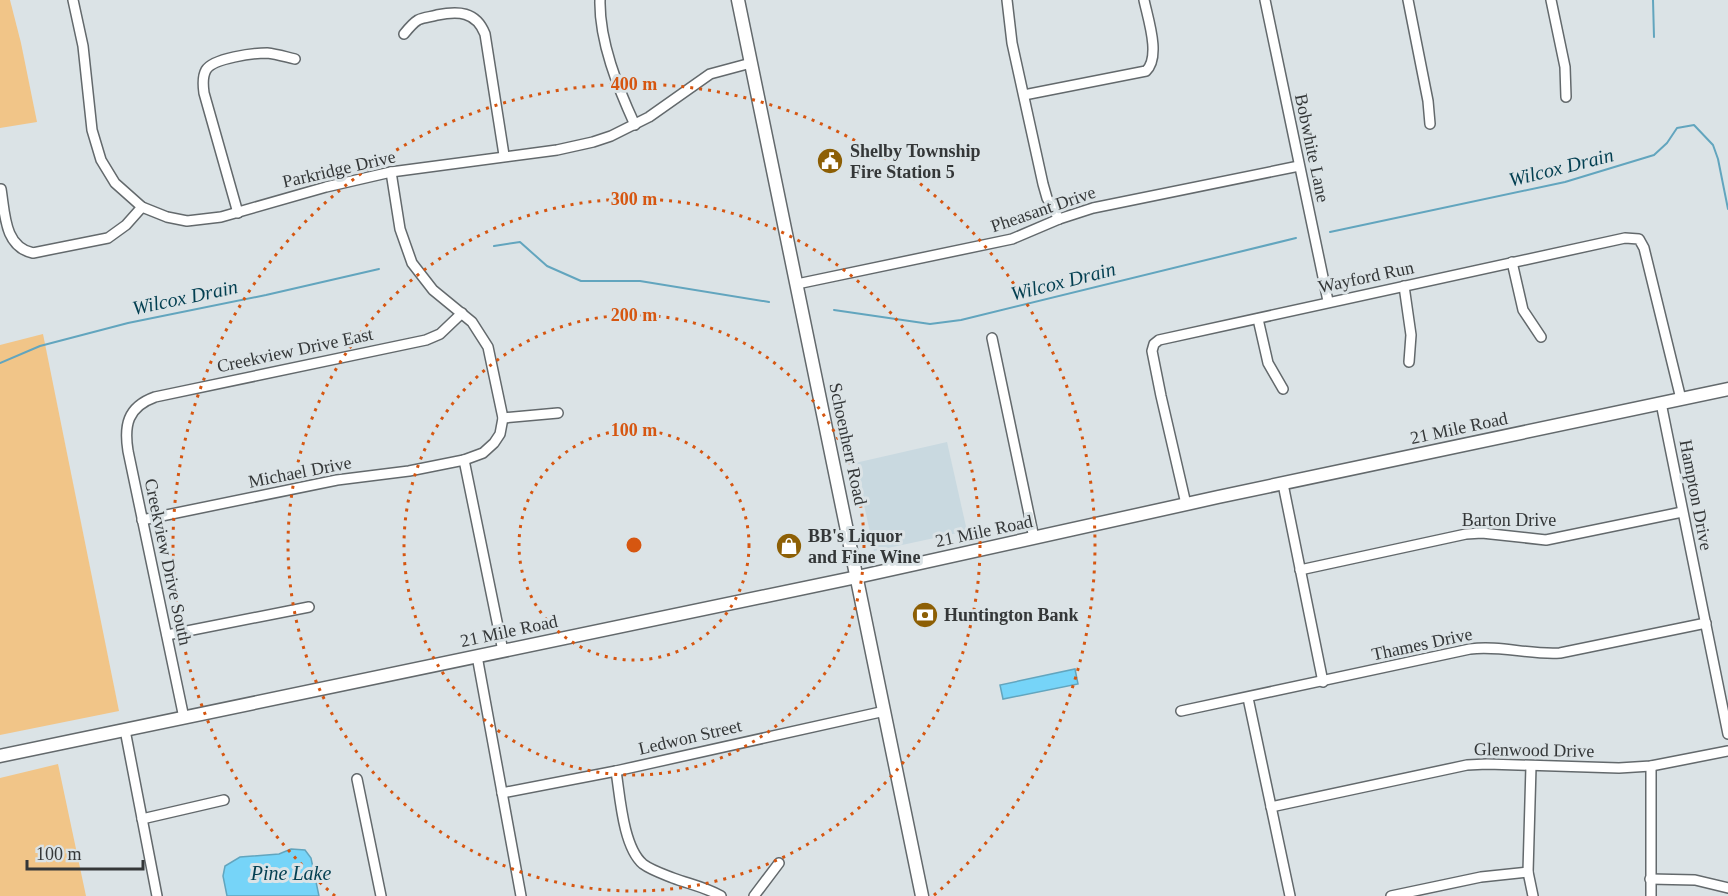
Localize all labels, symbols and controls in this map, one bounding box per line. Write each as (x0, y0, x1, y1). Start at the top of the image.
text: 400 m (611, 74, 657, 94)
street label: Bobwhite Lane (1291, 92, 1333, 204)
place label: Shelby Township Fire Station 5 (850, 141, 981, 182)
water label: Wilcox Drain (1506, 143, 1616, 191)
street label: Parkridge Drive (280, 146, 398, 192)
public building icon: Shelby Township Fire Station 5 (815, 146, 845, 176)
street label: Pheasant Drive (988, 182, 1098, 236)
text: 300 m (611, 189, 657, 209)
water label: Wilcox Drain (1008, 257, 1118, 305)
street label: Wayford Run (1316, 257, 1416, 297)
water label: Wilcox Drain (130, 275, 240, 319)
text: 200 m (611, 305, 657, 325)
street label: Creekview Drive East (215, 324, 375, 376)
street label: Schoenherr Road (825, 381, 871, 507)
street label: 21 Mile Road (1409, 408, 1509, 448)
text: 100 m (611, 420, 657, 440)
street label: Hampton Drive (1675, 438, 1717, 552)
street label: Michael Drive (247, 452, 353, 492)
street label: Creekview Drive South (141, 477, 195, 647)
street label: Barton Drive (1462, 510, 1556, 530)
street label: 21 Mile Road (934, 511, 1034, 551)
place label: BB's Liquor and Fine Wine (808, 526, 920, 567)
shop icon: BB's Liquor and Fine Wine (774, 531, 804, 561)
centre of rings (624, 535, 644, 555)
bank icon: Huntington Bank (910, 600, 940, 630)
place label: Huntington Bank (944, 605, 1079, 625)
street label: 21 Mile Road (459, 611, 559, 651)
street label: Thames Drive (1370, 624, 1474, 664)
street label: Ledwon Street (636, 715, 744, 759)
street label: Glenwood Drive (1474, 739, 1594, 761)
scale bar (27, 833, 142, 871)
text: 100 m (36, 844, 82, 864)
water label: Pine Lake (250, 862, 331, 884)

